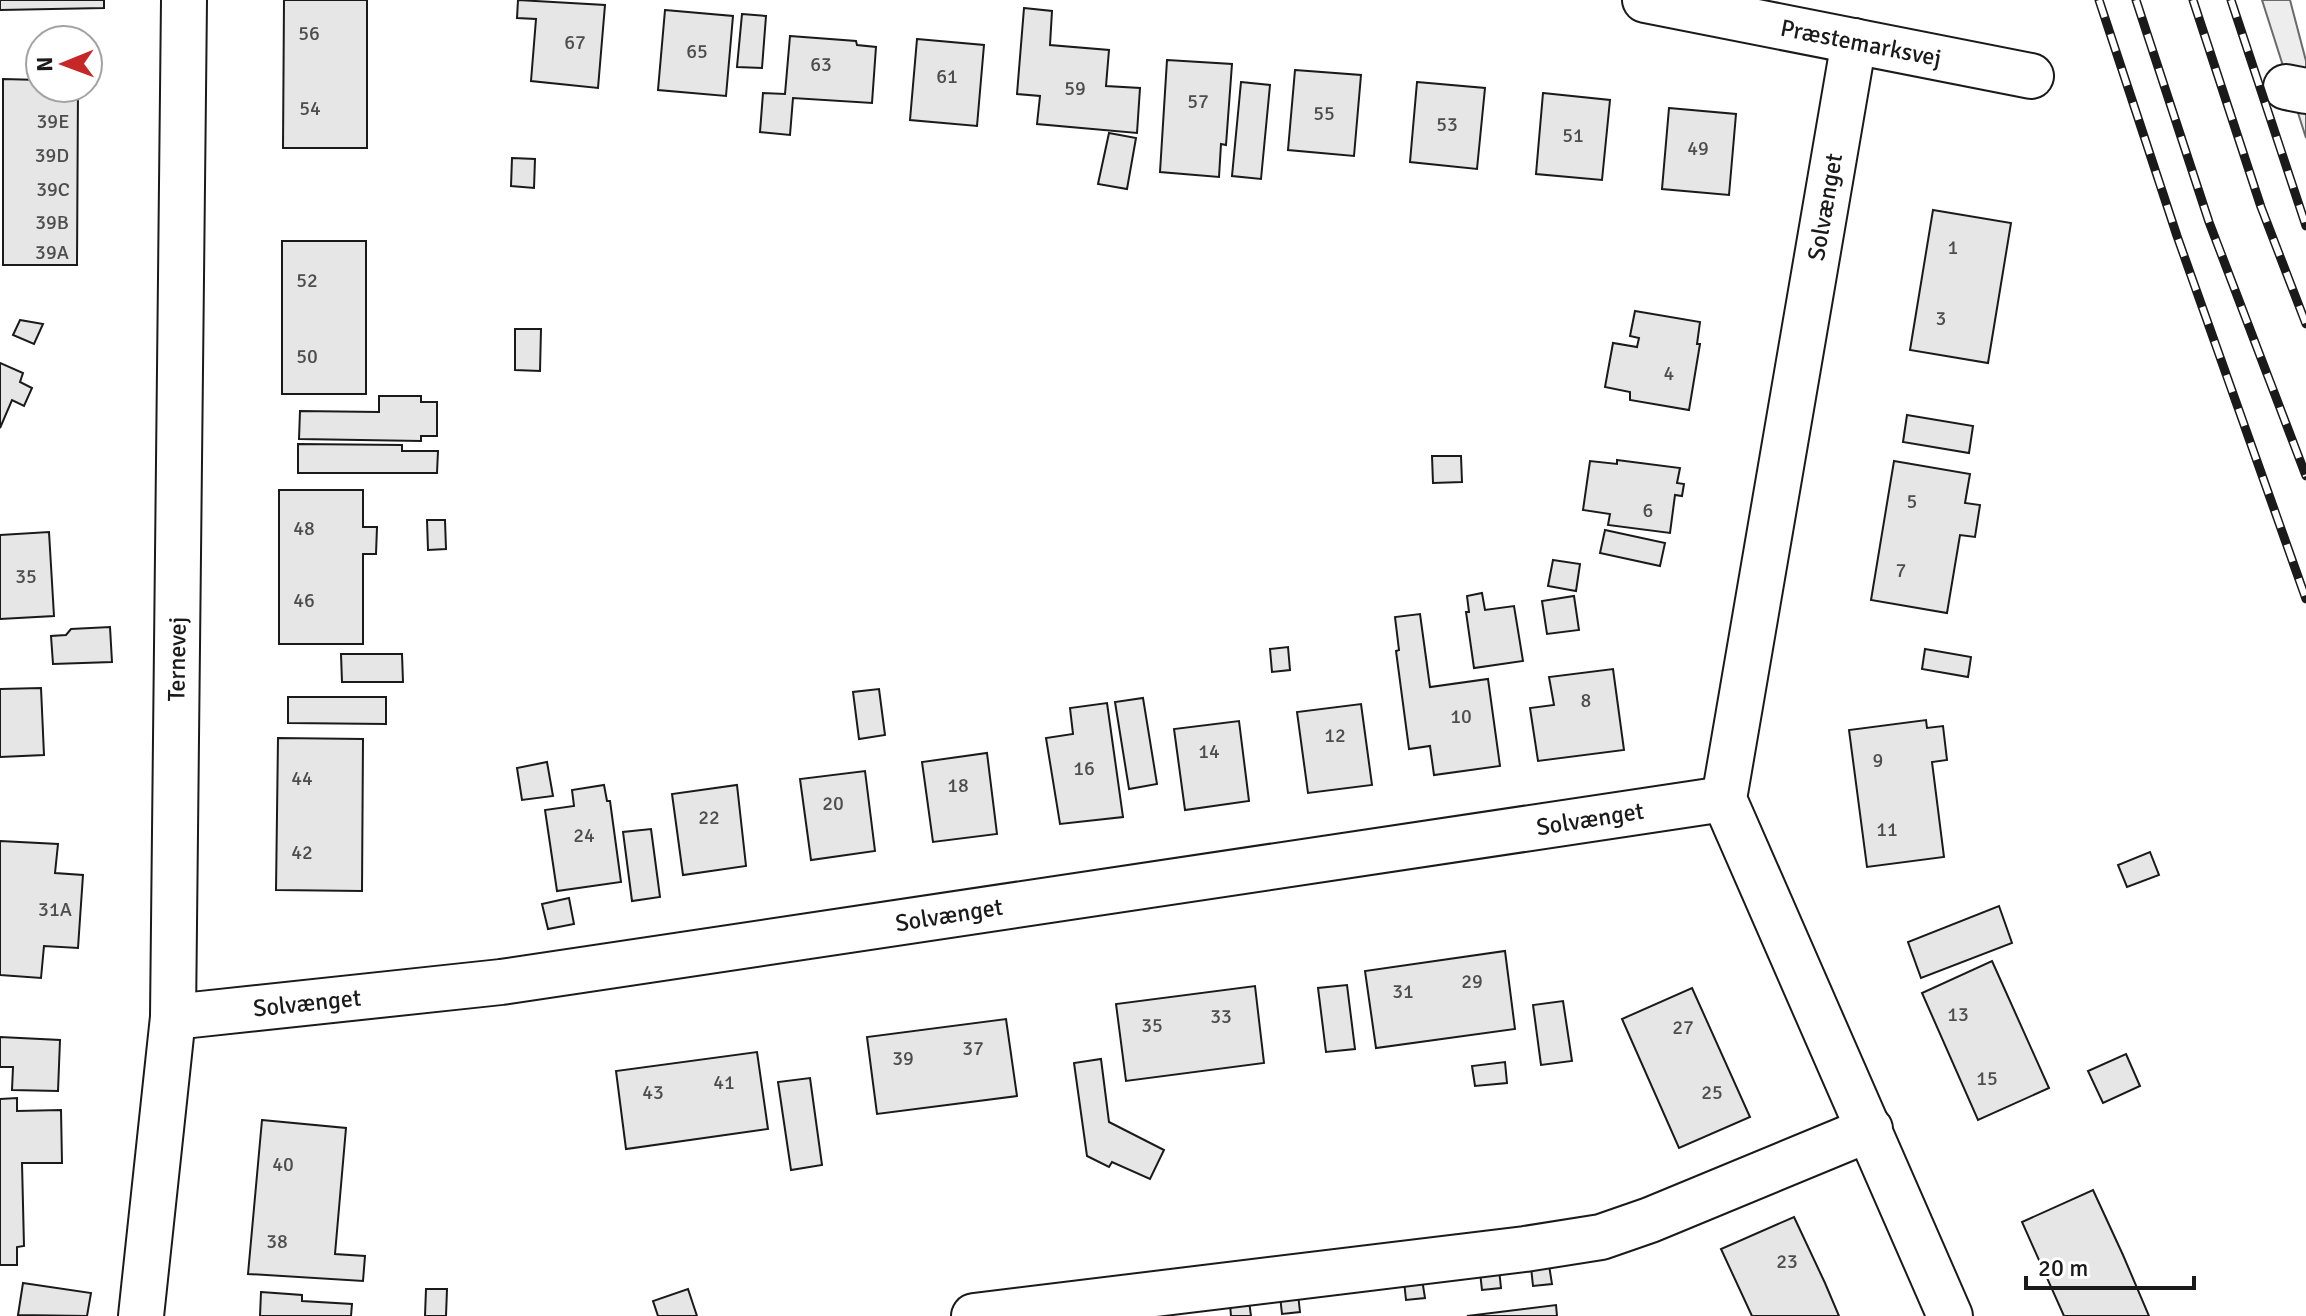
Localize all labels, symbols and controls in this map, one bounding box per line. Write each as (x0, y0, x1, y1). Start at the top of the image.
street label: Præstemarksvej (1778, 13, 1944, 73)
house number: 56 (298, 21, 320, 46)
north arrow (24, 24, 104, 104)
house number: 67 (564, 30, 586, 55)
house number: 65 (686, 39, 708, 64)
house number: 63 (810, 52, 832, 77)
text: N (31, 56, 58, 72)
house number: 61 (936, 64, 958, 89)
house number: 59 (1064, 76, 1086, 101)
house number: 57 (1187, 89, 1209, 114)
house number: 54 (299, 96, 321, 121)
house number: 55 (1313, 101, 1335, 126)
house number: 39E (37, 109, 69, 134)
house number: 53 (1436, 112, 1458, 137)
house number: 51 (1562, 123, 1584, 148)
house number: 49 (1687, 136, 1709, 161)
house number: 39D (35, 143, 69, 168)
street label: Solvænget (1801, 151, 1849, 263)
house number: 39C (36, 177, 70, 202)
house number: 39B (35, 210, 69, 235)
house number: 1 (1948, 235, 1958, 260)
house number: 39A (35, 240, 69, 265)
house number: 52 (296, 268, 318, 293)
house number: 3 (1936, 306, 1946, 331)
house number: 50 (296, 344, 318, 369)
house number: 4 (1664, 361, 1675, 386)
house number: 5 (1907, 489, 1917, 514)
house number: 6 (1643, 498, 1653, 523)
house number: 48 (293, 516, 315, 541)
house number: 7 (1896, 558, 1906, 583)
house number: 35 (15, 564, 37, 589)
house number: 46 (293, 588, 315, 613)
street label: Ternevej (161, 616, 193, 702)
house number: 8 (1581, 688, 1591, 713)
house number: 10 (1450, 704, 1472, 729)
house number: 12 (1324, 723, 1346, 748)
house number: 14 (1198, 739, 1220, 764)
house number: 9 (1873, 748, 1883, 773)
house number: 16 (1073, 756, 1095, 781)
house number: 44 (291, 766, 313, 791)
house number: 18 (947, 773, 969, 798)
house number: 20 (822, 791, 844, 816)
street label: Solvænget (1534, 796, 1646, 842)
house number: 22 (698, 805, 720, 830)
house number: 11 (1876, 817, 1898, 842)
house number: 24 (573, 823, 595, 848)
house number: 42 (291, 840, 313, 865)
street label: Solvænget (893, 892, 1005, 938)
house number: 31A (38, 897, 72, 922)
house number: 29 (1461, 969, 1483, 994)
house number: 31 (1392, 979, 1414, 1004)
street label: Solvænget (252, 982, 362, 1024)
house number: 13 (1947, 1002, 1969, 1027)
house number: 33 (1210, 1004, 1232, 1029)
house number: 35 (1141, 1013, 1163, 1038)
house number: 27 (1672, 1015, 1694, 1040)
house number: 37 (962, 1036, 984, 1061)
house number: 39 (892, 1046, 914, 1071)
house number: 15 (1976, 1066, 1998, 1091)
house number: 41 (713, 1070, 735, 1095)
house number: 43 (642, 1080, 664, 1105)
house number: 25 (1701, 1080, 1723, 1105)
house number: 40 (272, 1152, 294, 1177)
house number: 38 (266, 1229, 288, 1254)
scale bar (2026, 1240, 2194, 1290)
house number: 23 (1776, 1249, 1798, 1274)
text: 20 m (2038, 1253, 2088, 1283)

